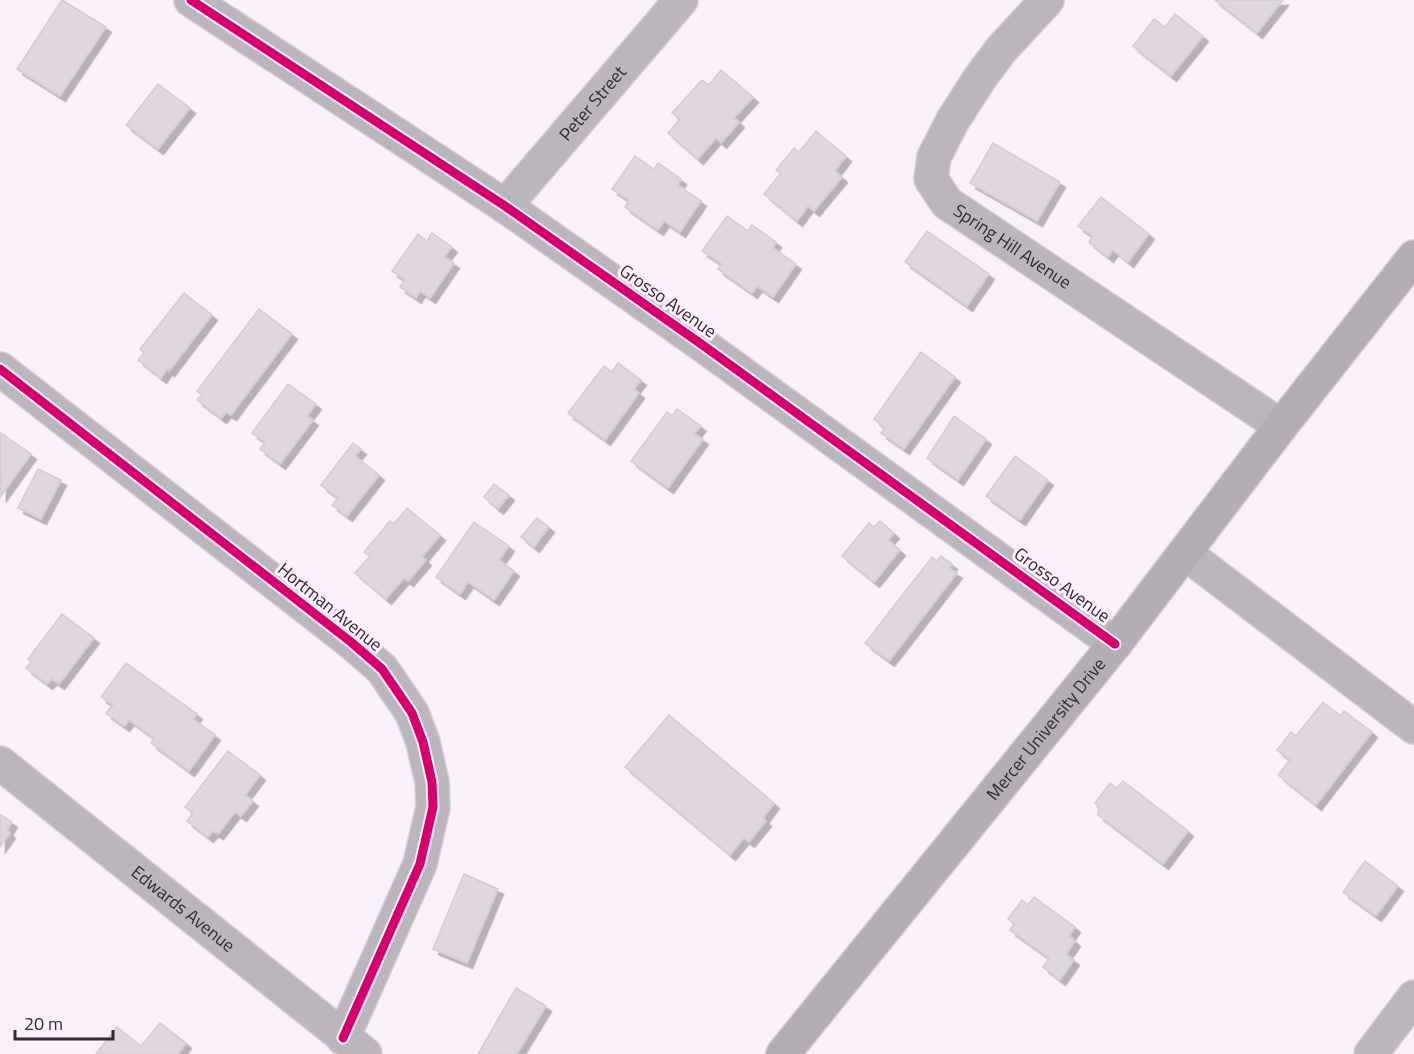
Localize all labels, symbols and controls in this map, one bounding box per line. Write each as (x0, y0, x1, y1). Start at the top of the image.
street label: Peter Street (552, 59, 633, 147)
street label: Spring Hill Avenue (948, 197, 1077, 295)
street label: Grosso Avenue (614, 257, 722, 344)
street label: Grosso Avenue (1009, 540, 1116, 629)
street label: Hortman Avenue (272, 556, 389, 657)
street label: Mercer University Drive (979, 652, 1112, 806)
street label: Edwards Avenue (126, 859, 241, 958)
scale bar (15, 1003, 112, 1041)
text: 20 m (24, 1010, 63, 1037)

